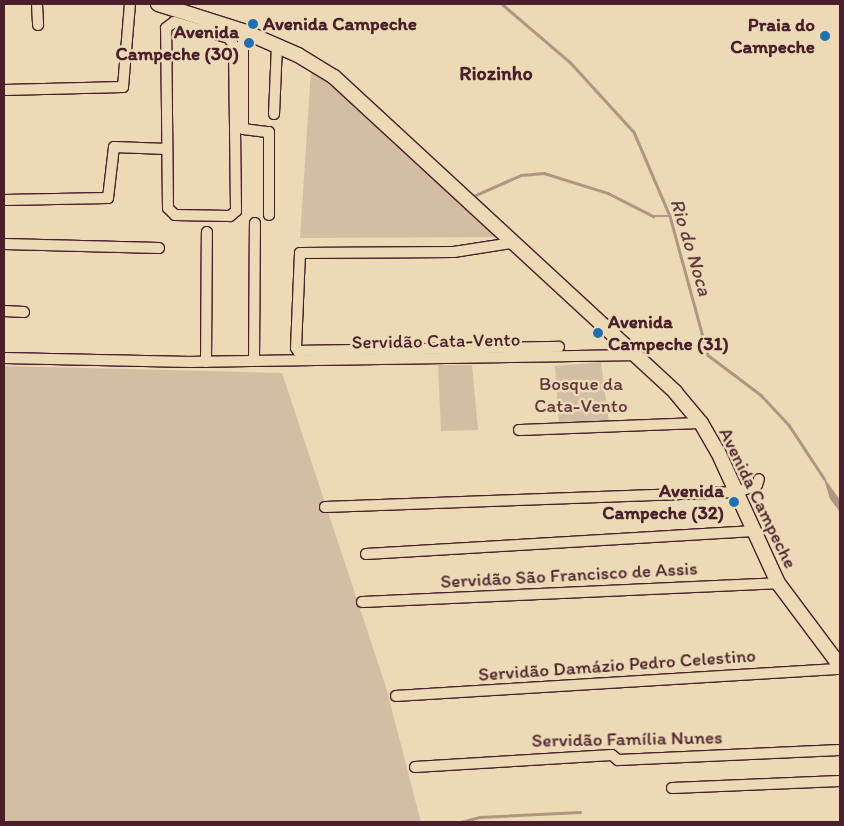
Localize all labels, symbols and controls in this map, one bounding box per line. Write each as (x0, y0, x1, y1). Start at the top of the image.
place label: Avenida Campeche (263, 13, 417, 35)
place label: Praia do Campeche (730, 14, 815, 58)
marker: Avenida Campeche (247, 18, 259, 30)
place label: Avenida Campeche (30) (116, 21, 239, 65)
marker: Praia do Campeche (819, 30, 831, 42)
marker: Avenida Campeche (30) (243, 37, 255, 49)
district label: Riozinho (459, 61, 533, 85)
water label: Rio do Noca (665, 195, 717, 299)
place label: Avenida Campeche (31) (608, 311, 729, 355)
marker: Avenida Campeche (31) (592, 327, 604, 339)
street label: Servidão Cata-Vento (352, 328, 520, 354)
park label: Bosque da Cata-Vento (534, 373, 628, 417)
street label: Avenida Campeche (714, 424, 802, 572)
place label: Avenida Campeche (32) (602, 480, 724, 524)
marker: Avenida Campeche (32) (728, 496, 740, 508)
street label: Servidão São Francisco de Assis (440, 557, 698, 593)
street label: Servidão Damázio Pedro Celestino (477, 644, 757, 686)
street label: Servidão Família Nunes (531, 726, 723, 752)

